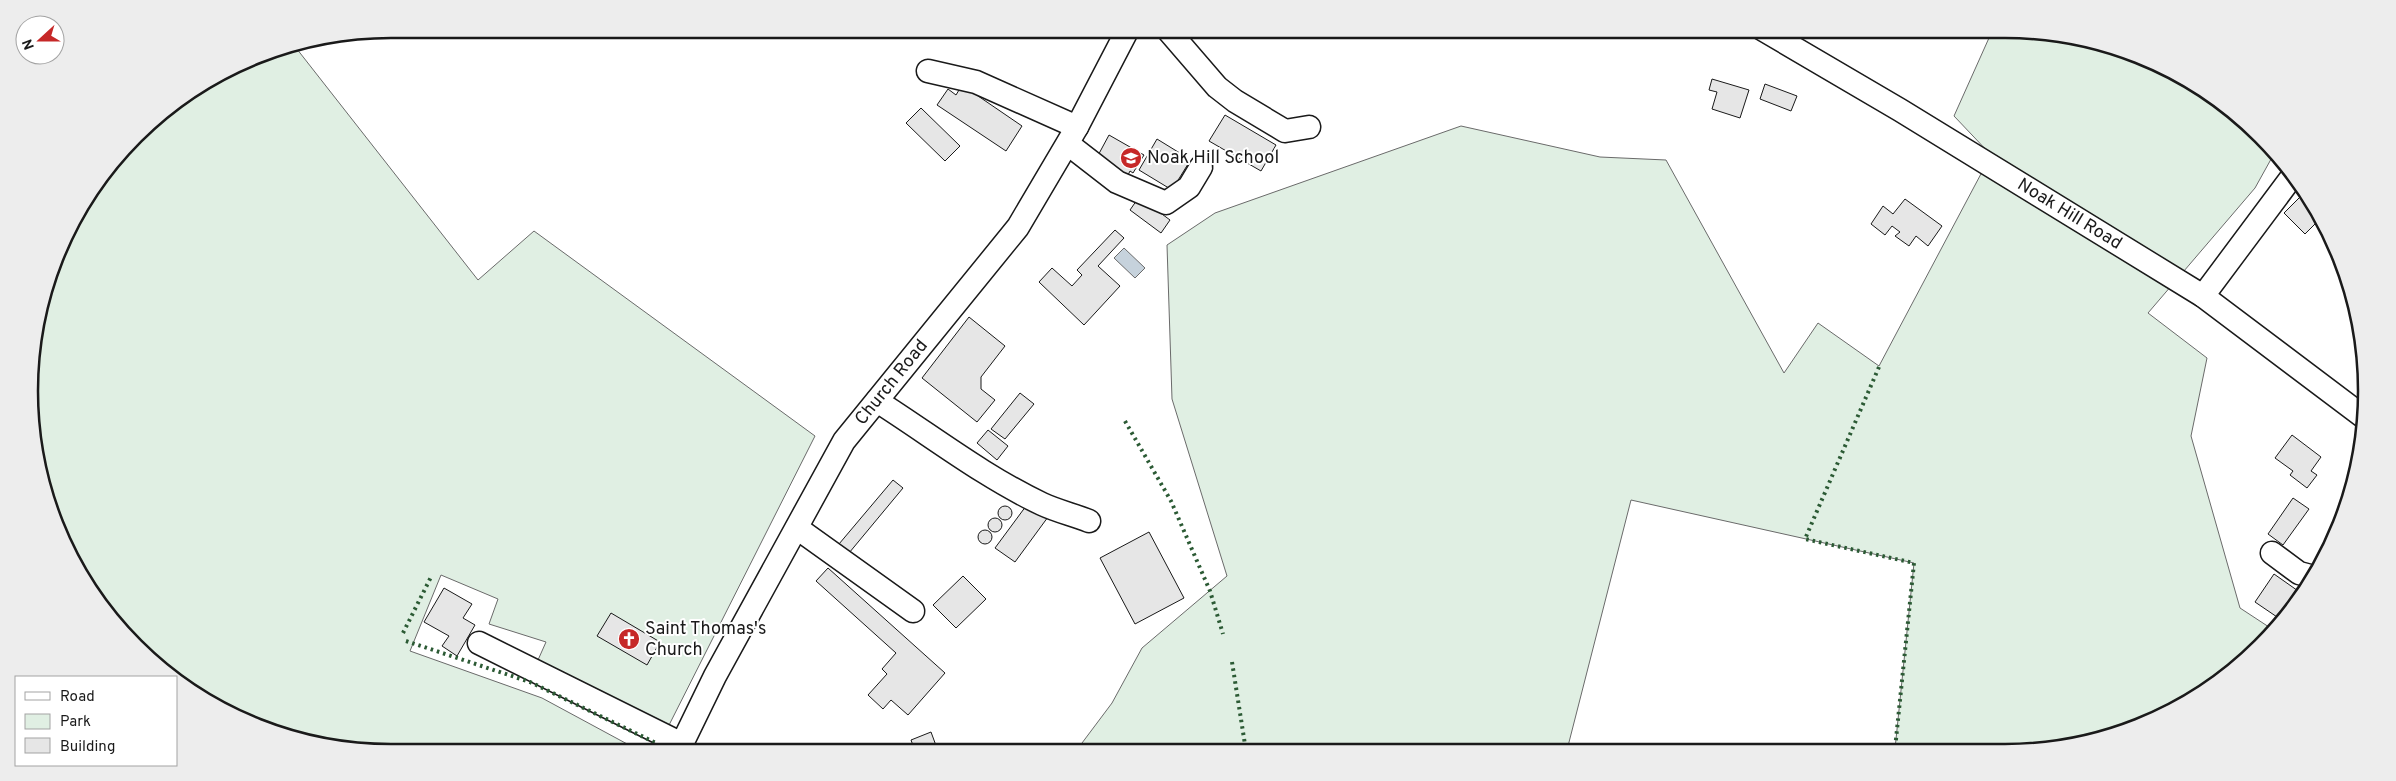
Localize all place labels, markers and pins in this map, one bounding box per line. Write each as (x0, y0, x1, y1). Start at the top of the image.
school or university icon: Noak Hill School (1119, 146, 1143, 170)
place label: Noak Hill School (1147, 147, 1279, 170)
place label: Saint Thomas's Church (645, 618, 766, 662)
church icon: Saint Thomas's Church (617, 627, 641, 651)

